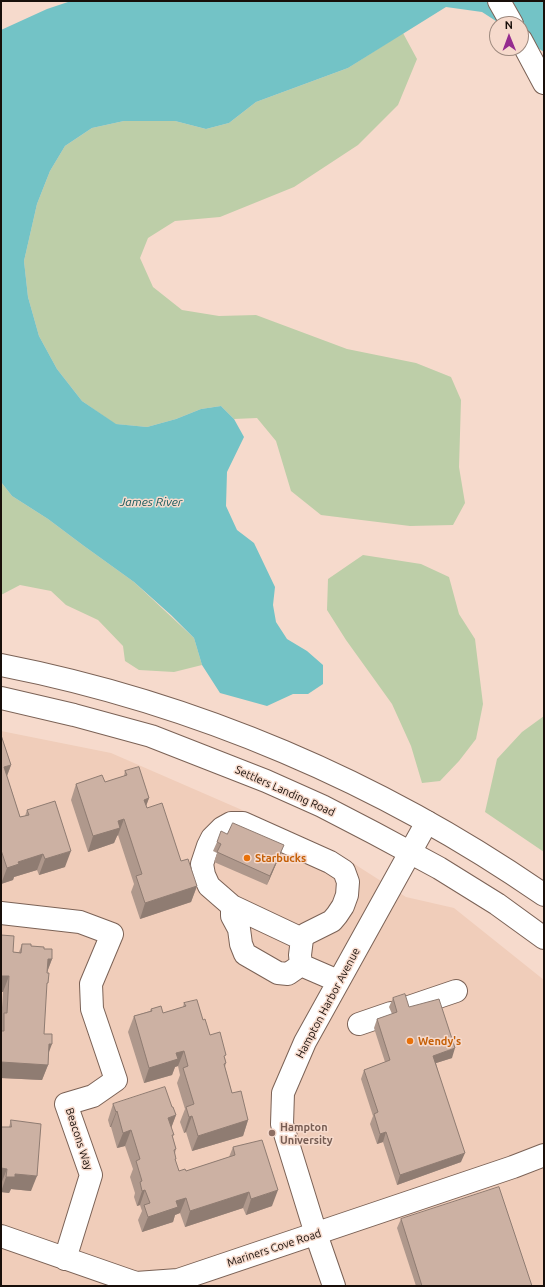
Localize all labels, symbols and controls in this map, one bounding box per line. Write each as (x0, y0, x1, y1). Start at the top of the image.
north arrow (489, 16, 529, 56)
text: N (505, 19, 513, 31)
water label: James River (120, 495, 182, 509)
street label: Settlers Landing Road (233, 763, 337, 819)
place label: Starbucks (255, 851, 306, 865)
marker: Starbucks (242, 853, 252, 863)
street label: Hampton Harbor Avenue (293, 946, 363, 1060)
place label: Wendy's (418, 1034, 461, 1048)
marker: Wendy's (405, 1036, 415, 1046)
street label: Beacons Way (63, 1106, 95, 1172)
place label: Hampton University (280, 1120, 333, 1146)
marker: Hampton University (267, 1128, 277, 1138)
street label: Mariners Cove Road (225, 1227, 323, 1269)

